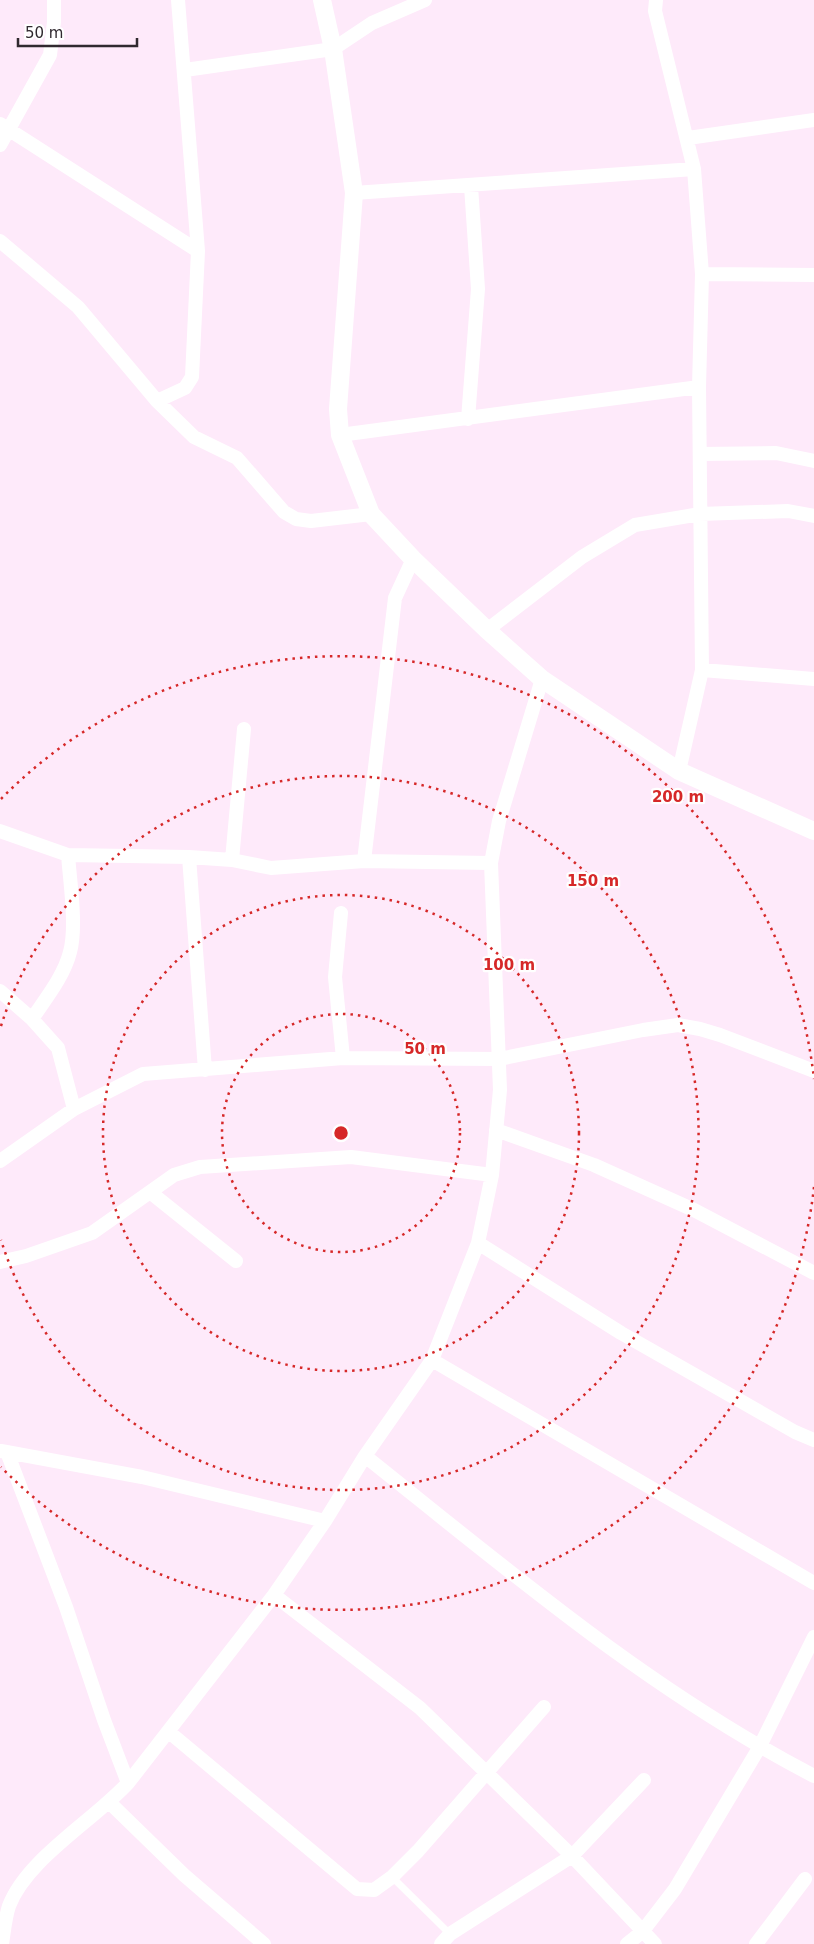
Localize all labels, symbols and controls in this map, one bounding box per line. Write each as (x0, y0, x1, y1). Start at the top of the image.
scale bar (18, 15, 136, 47)
text: 50 m (25, 24, 63, 42)
text: 200 m (652, 788, 704, 806)
text: 150 m (567, 872, 619, 890)
text: 100 m (483, 956, 535, 974)
text: 50 m (404, 1040, 446, 1058)
centre of rings (332, 1124, 350, 1142)

